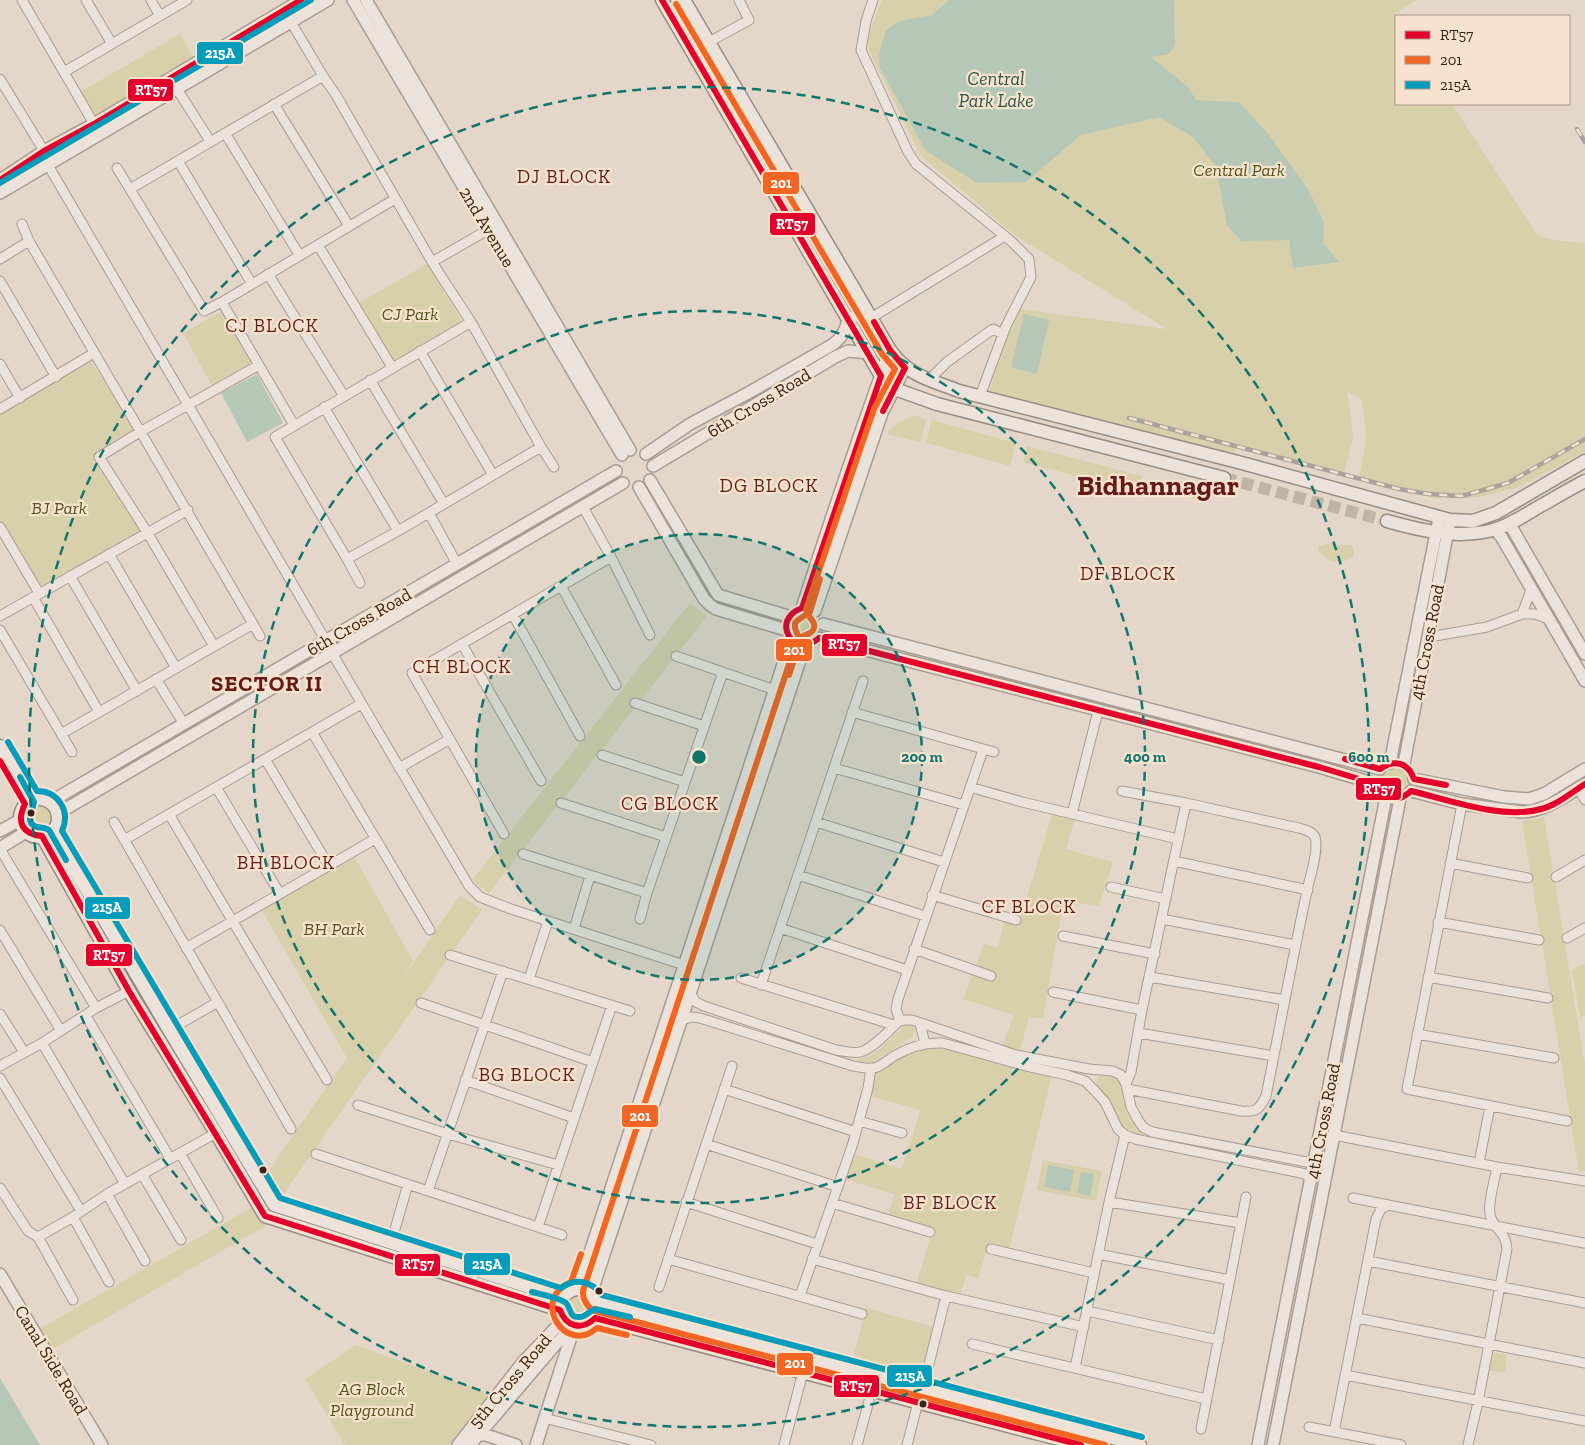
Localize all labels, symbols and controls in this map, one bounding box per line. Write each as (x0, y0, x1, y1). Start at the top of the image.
legend (1395, 15, 1570, 105)
text: RT57 (1440, 26, 1473, 44)
line badge: 215A (196, 41, 244, 65)
text: 215A (205, 45, 235, 62)
text: 201 (1440, 51, 1462, 69)
water label: Central Park Lake (958, 67, 1034, 112)
text: 215A (1440, 76, 1471, 94)
line badge: RT57 (127, 78, 174, 102)
text: RT57 (135, 82, 167, 99)
park label: Central Park (1193, 159, 1285, 181)
district label: DJ BLOCK (517, 165, 611, 188)
line badge: 201 (762, 171, 800, 195)
text: 201 (770, 175, 792, 192)
street label: 2nd Avenue (454, 183, 520, 271)
line badge: RT57 (769, 212, 816, 236)
text: RT57 (776, 216, 808, 233)
park label: CJ Park (382, 303, 438, 325)
district label: CJ BLOCK (225, 314, 319, 337)
street label: 6th Cross Road (703, 363, 815, 443)
district label: Bidhannagar (1077, 469, 1239, 502)
district label: DG BLOCK (720, 474, 819, 497)
park label: BJ Park (31, 497, 87, 519)
district label: DF BLOCK (1080, 562, 1176, 585)
street label: 4th Cross Road (1405, 582, 1449, 702)
street label: 6th Cross Road (303, 583, 415, 661)
line badge: RT57 (821, 633, 868, 657)
text: RT57 (828, 636, 860, 653)
line badge: 201 (775, 638, 813, 662)
text: 201 (783, 642, 805, 659)
district label: CH BLOCK (412, 655, 512, 678)
district label: SECTOR II (211, 670, 323, 697)
centre of rings (690, 748, 708, 766)
text: 200 m (901, 748, 943, 766)
text: 400 m (1124, 748, 1166, 766)
text: 600 m (1348, 748, 1390, 766)
line badge: RT57 (1355, 777, 1402, 801)
text: RT57 (1363, 781, 1395, 798)
district label: CG BLOCK (621, 792, 719, 815)
unlabelled marker (26, 808, 36, 818)
district label: BH BLOCK (237, 851, 335, 874)
district label: CF BLOCK (981, 895, 1077, 918)
line badge: 215A (84, 896, 131, 920)
text: 215A (92, 899, 122, 916)
park label: BH Park (304, 918, 364, 940)
line badge: RT57 (85, 943, 133, 967)
text: RT57 (93, 947, 125, 964)
street label: 4th Cross Road (1301, 1061, 1345, 1181)
district label: BG BLOCK (478, 1063, 576, 1086)
line badge: 201 (621, 1104, 659, 1128)
text: 201 (629, 1108, 651, 1125)
unlabelled marker (258, 1165, 268, 1175)
district label: BF BLOCK (903, 1191, 997, 1214)
line badge: 215A (463, 1252, 511, 1276)
line badge: RT57 (394, 1253, 441, 1277)
text: RT57 (402, 1256, 434, 1273)
text: 215A (472, 1256, 502, 1273)
unlabelled marker (594, 1286, 604, 1296)
street label: Canal Side Road (10, 1301, 92, 1419)
street label: 5th Cross Road (464, 1329, 556, 1433)
line badge: 201 (776, 1352, 814, 1376)
text: 201 (784, 1355, 806, 1372)
line badge: 215A (886, 1364, 933, 1388)
text: 215A (895, 1368, 925, 1385)
line badge: RT57 (833, 1374, 880, 1398)
park label: AG Block Playground (330, 1378, 414, 1421)
text: RT57 (840, 1378, 872, 1395)
unlabelled marker (918, 1399, 928, 1409)

